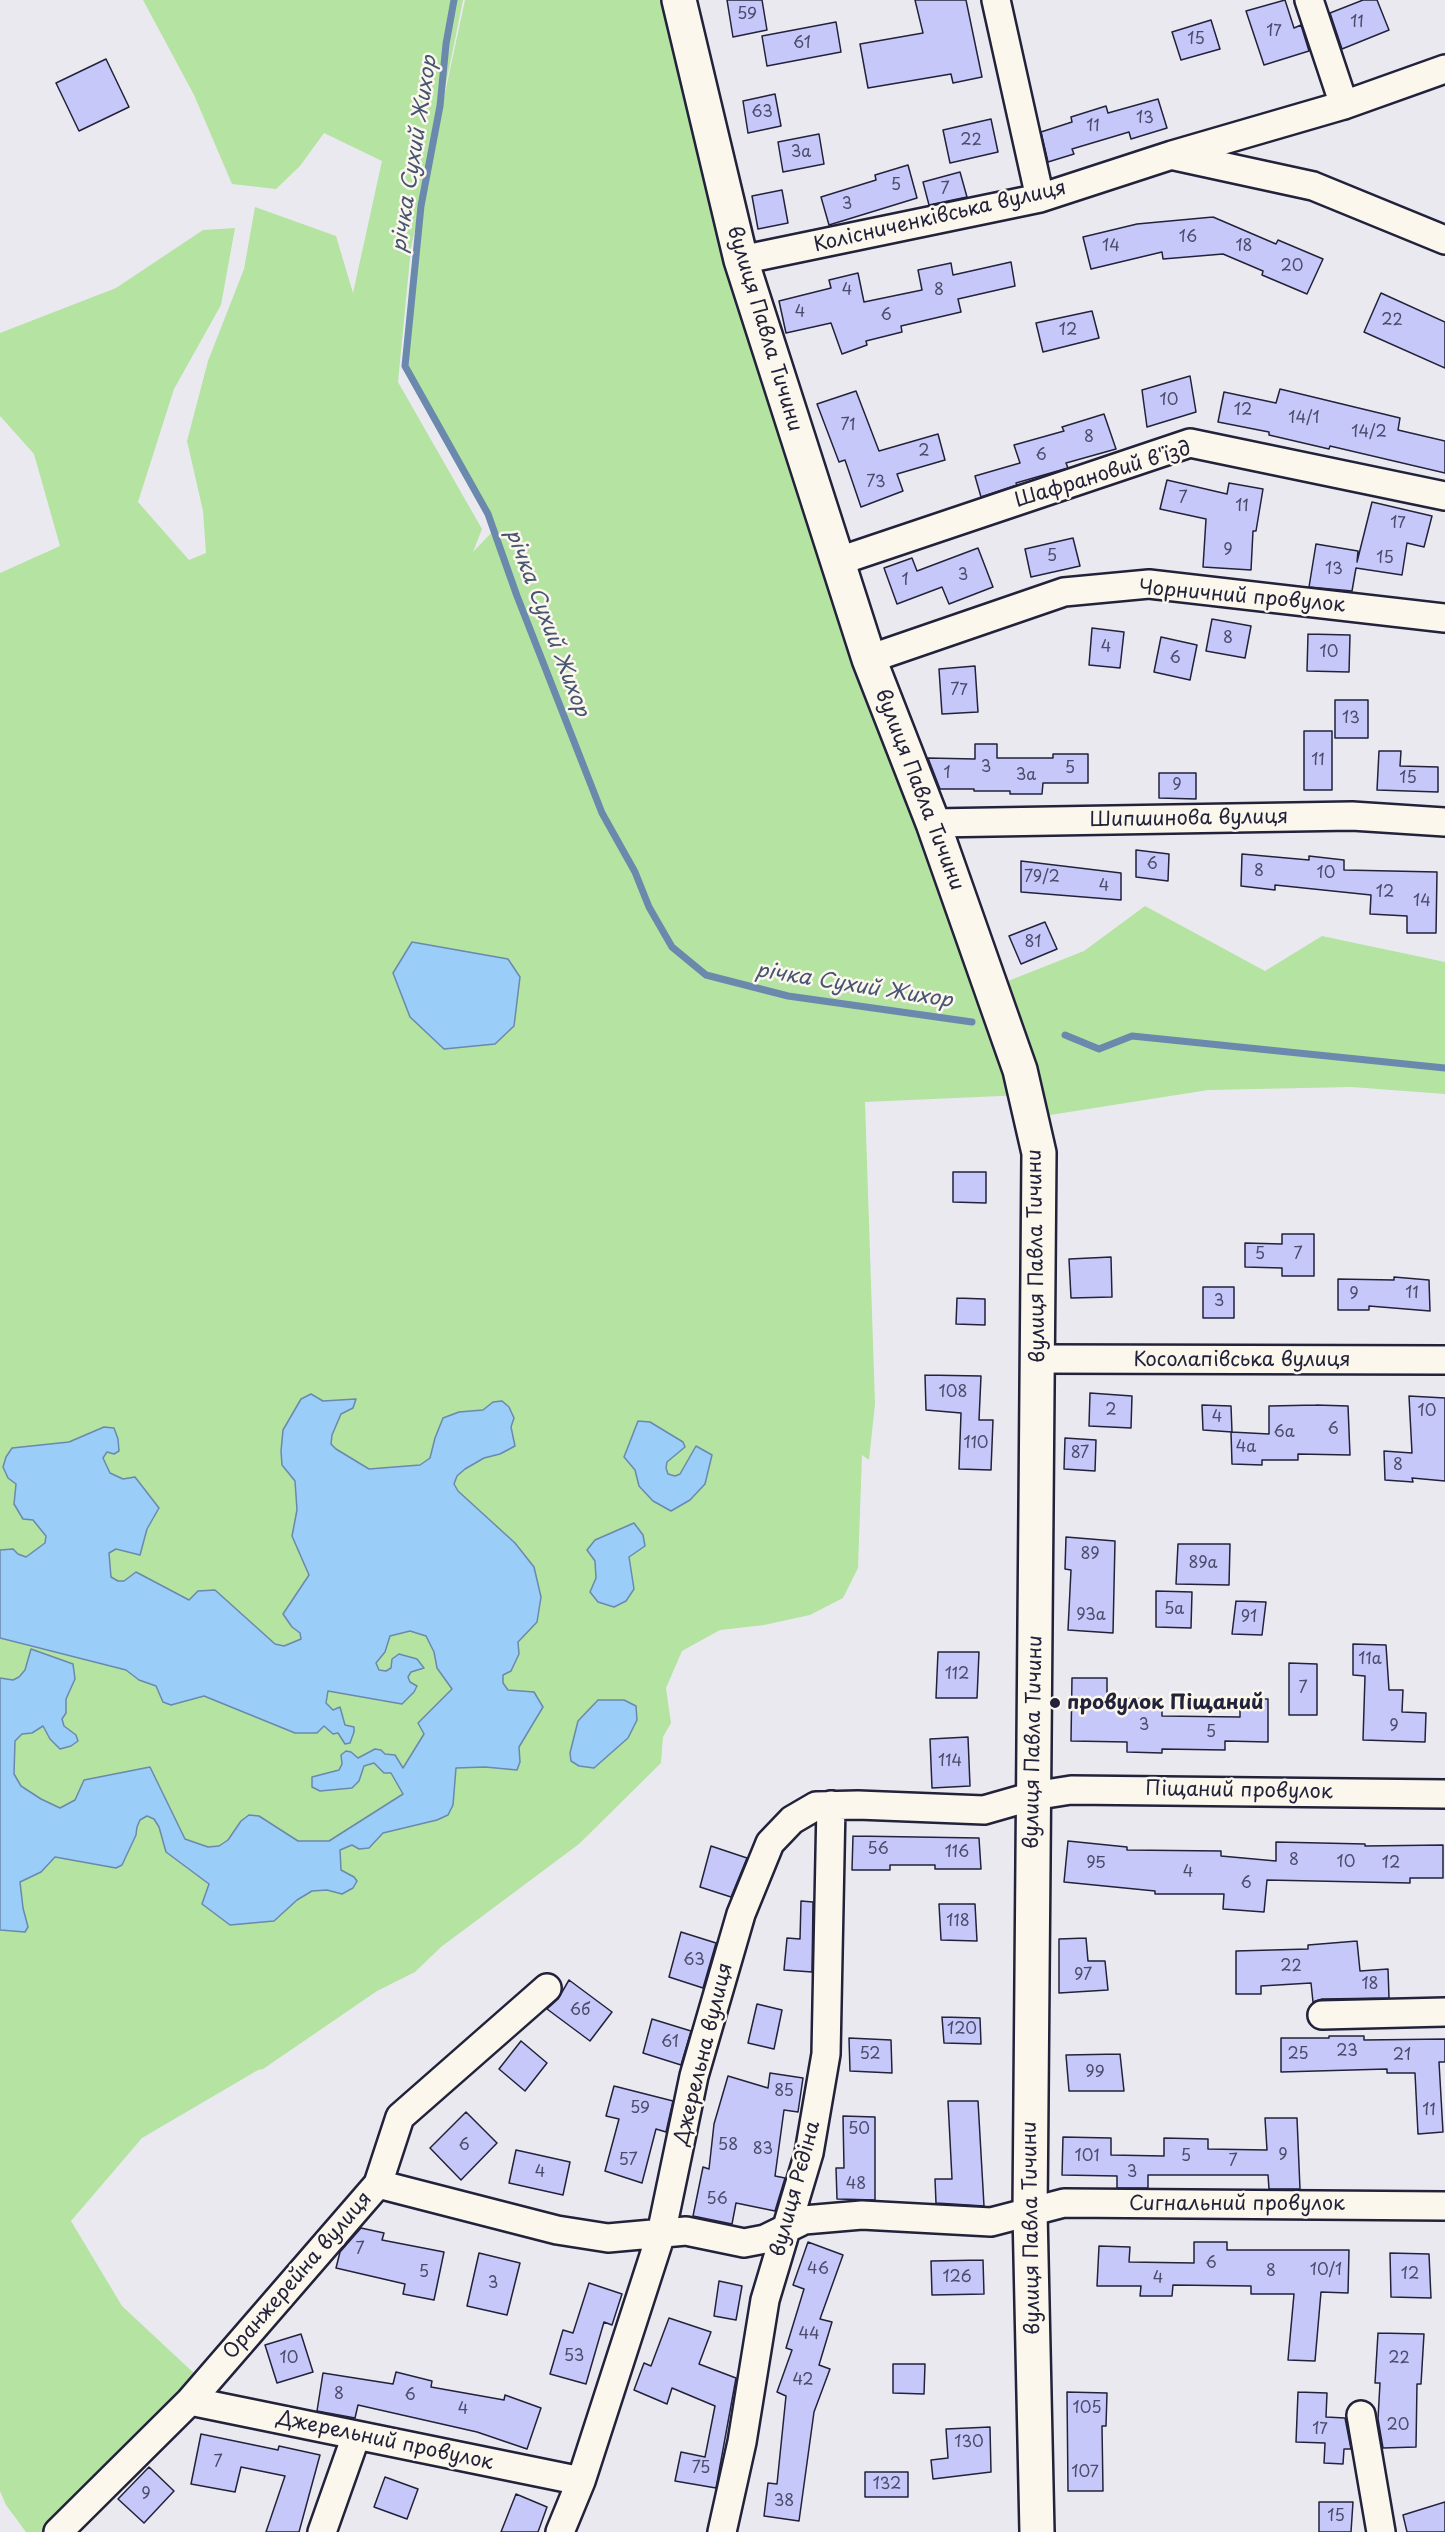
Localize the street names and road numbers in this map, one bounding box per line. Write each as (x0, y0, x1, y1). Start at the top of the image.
street label: Колісниченківська вулиця (812, 176, 1068, 258)
street label: вулиця Павла Тичини (721, 223, 807, 435)
street label: Шафрановий в'їзд (1012, 437, 1194, 513)
street label: Чорничний провулок (1138, 576, 1346, 618)
street label: вулиця Павла Тичини (870, 686, 968, 894)
street label: Шипшинова вулиця (1090, 805, 1288, 833)
street label: вулиця Павла Тичини (1023, 1149, 1051, 1363)
street label: Косолапівська вулиця (1133, 1348, 1351, 1372)
street label: вулиця Павла Тичини (1020, 1635, 1048, 1849)
street label: Піщаний провулок (1145, 1777, 1333, 1805)
street label: Джерельна вулиця (670, 1961, 738, 2147)
street label: вулиця Рєдіна (766, 2118, 826, 2260)
street label: вулиця Павла Тичини (1018, 2121, 1046, 2335)
street label: Оранжерейна вулиця (219, 2187, 377, 2365)
street label: Сигнальний провулок (1129, 2192, 1345, 2216)
street label: Джерельний провулок (275, 2406, 495, 2476)

